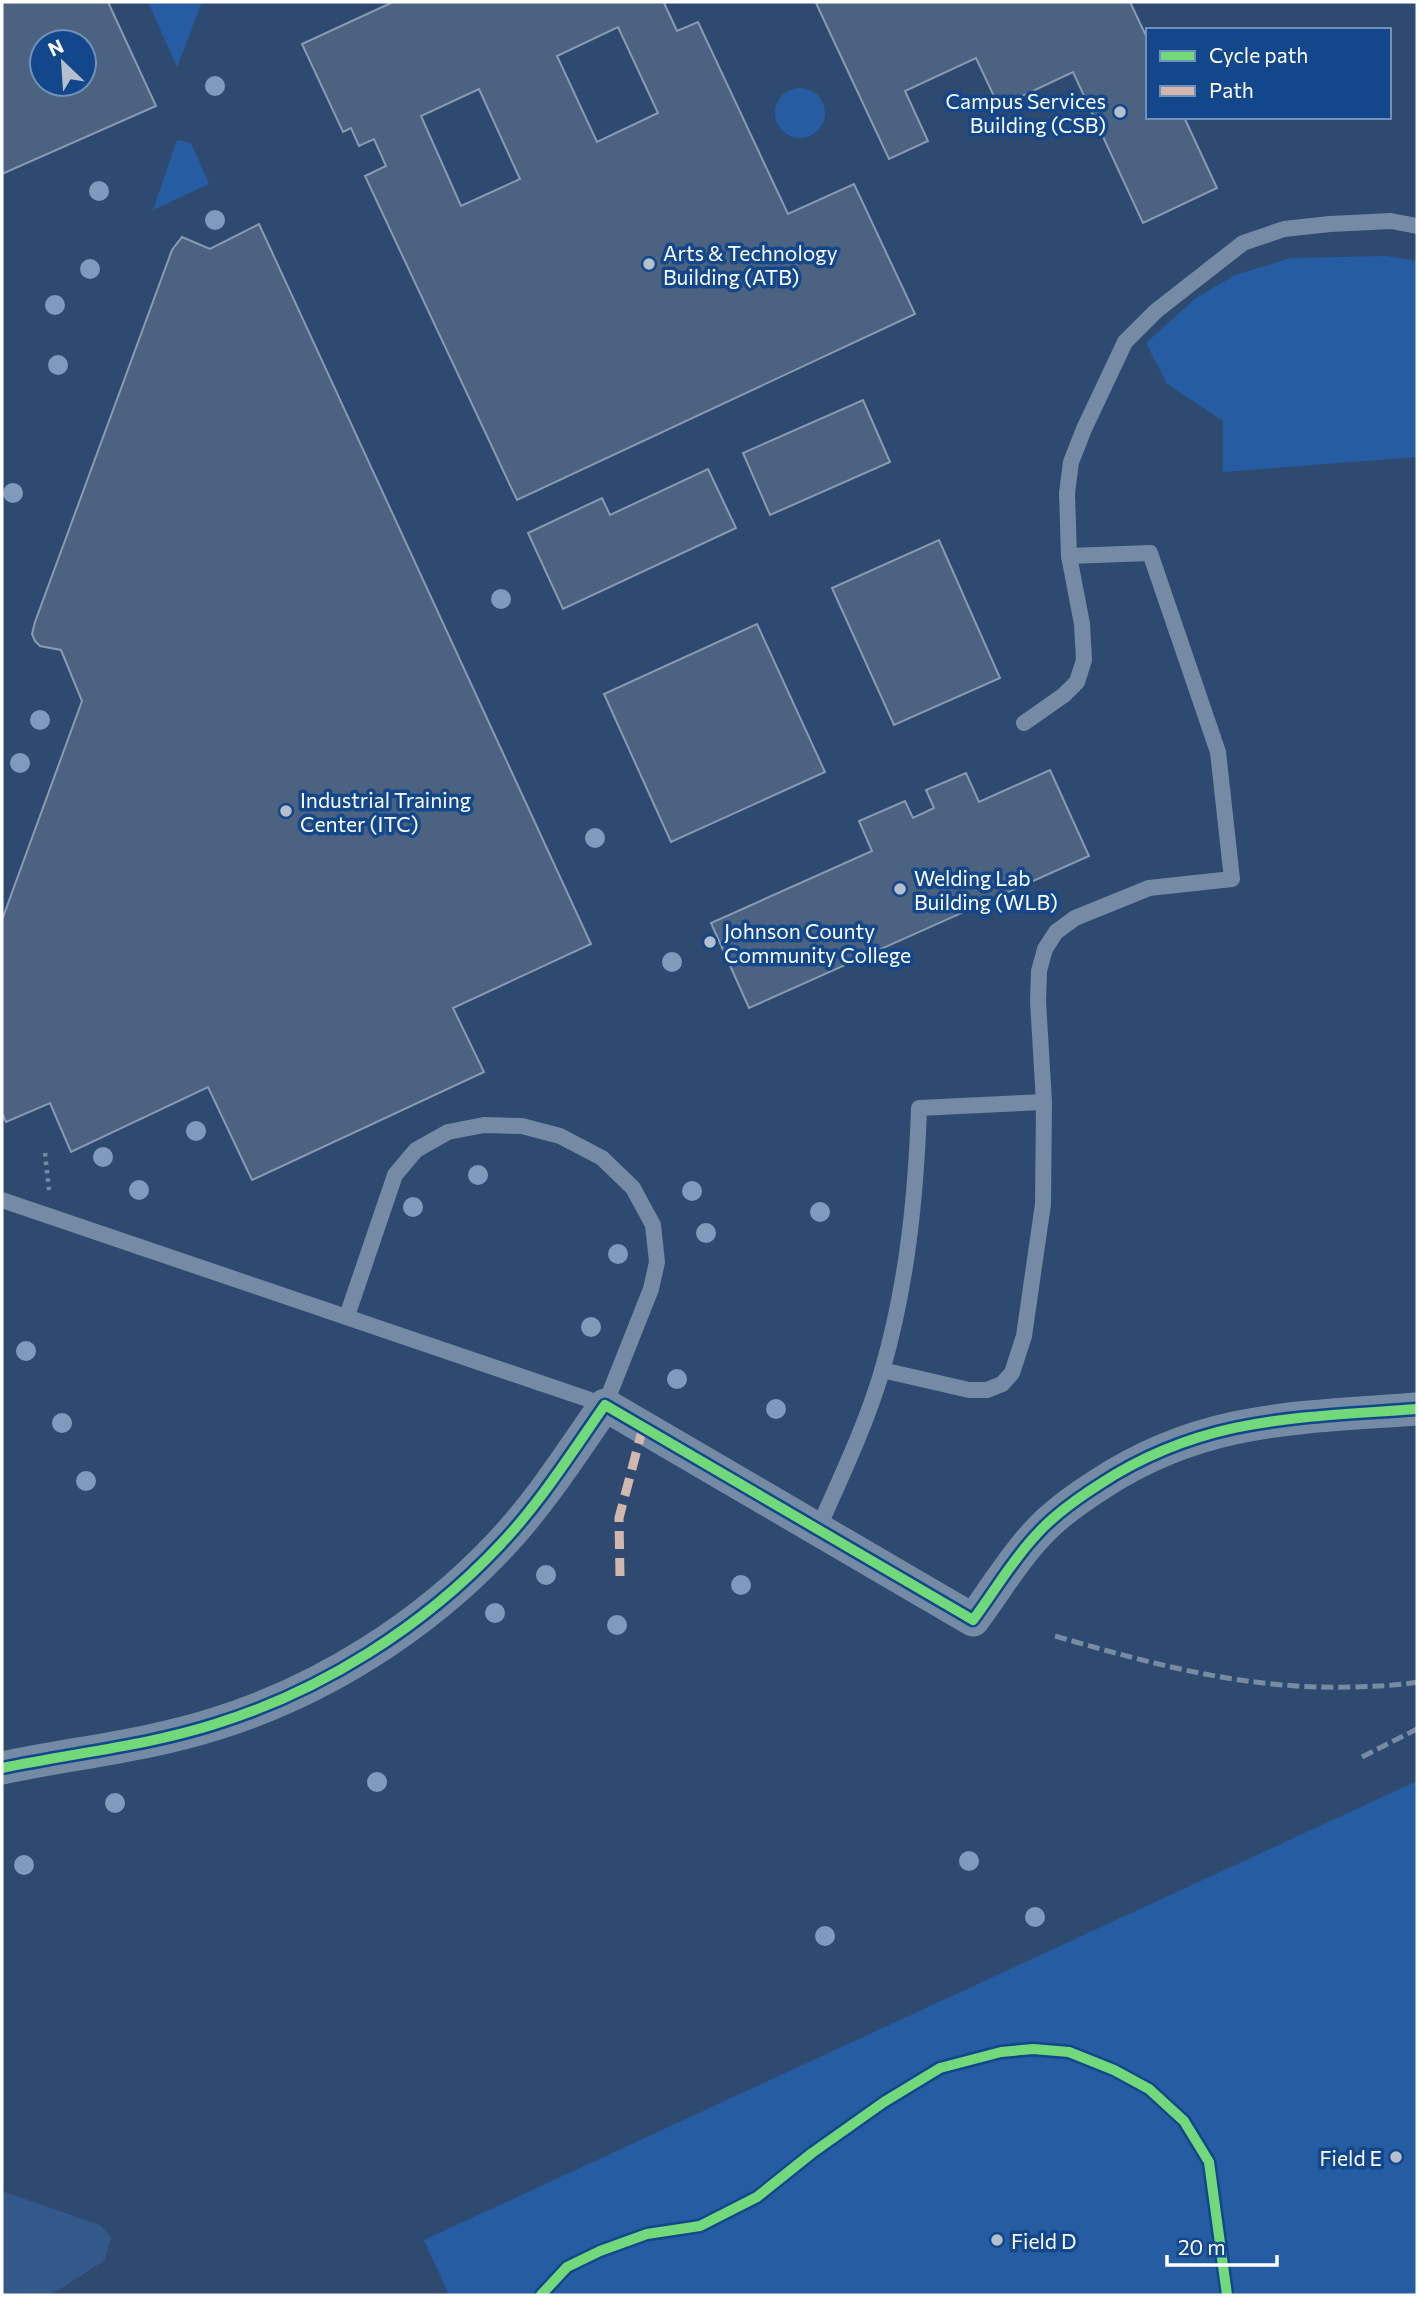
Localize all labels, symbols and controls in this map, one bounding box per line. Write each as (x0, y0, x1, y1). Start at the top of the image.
north arrow (28, 28, 98, 98)
legend (1146, 28, 1391, 119)
text: N (44, 34, 67, 61)
text: Cycle path (1209, 42, 1308, 67)
text: Path (1209, 77, 1254, 102)
place label: Campus Services Building (CSB) (946, 88, 1106, 137)
marker: Campus Services Building (CSB) (1112, 104, 1128, 120)
place label: Arts & Technology Building (ATB) (663, 240, 838, 289)
marker: Arts & Technology Building (ATB) (641, 256, 657, 272)
place label: Industrial Training Center (ITC) (300, 787, 471, 836)
marker: Industrial Training Center (ITC) (278, 803, 294, 819)
place label: Welding Lab Building (WLB) (914, 865, 1058, 914)
marker: Welding Lab Building (WLB) (892, 881, 908, 897)
place label: Johnson County Community College (724, 918, 911, 967)
marker: Johnson County Community College (702, 934, 718, 950)
place label: Field E (1320, 2145, 1382, 2170)
marker: Field E (1388, 2149, 1404, 2165)
scale bar (1167, 2224, 1277, 2268)
place label: Field D (1011, 2228, 1076, 2253)
marker: Field D (989, 2232, 1005, 2248)
text: 20 m (1178, 2234, 1226, 2259)

